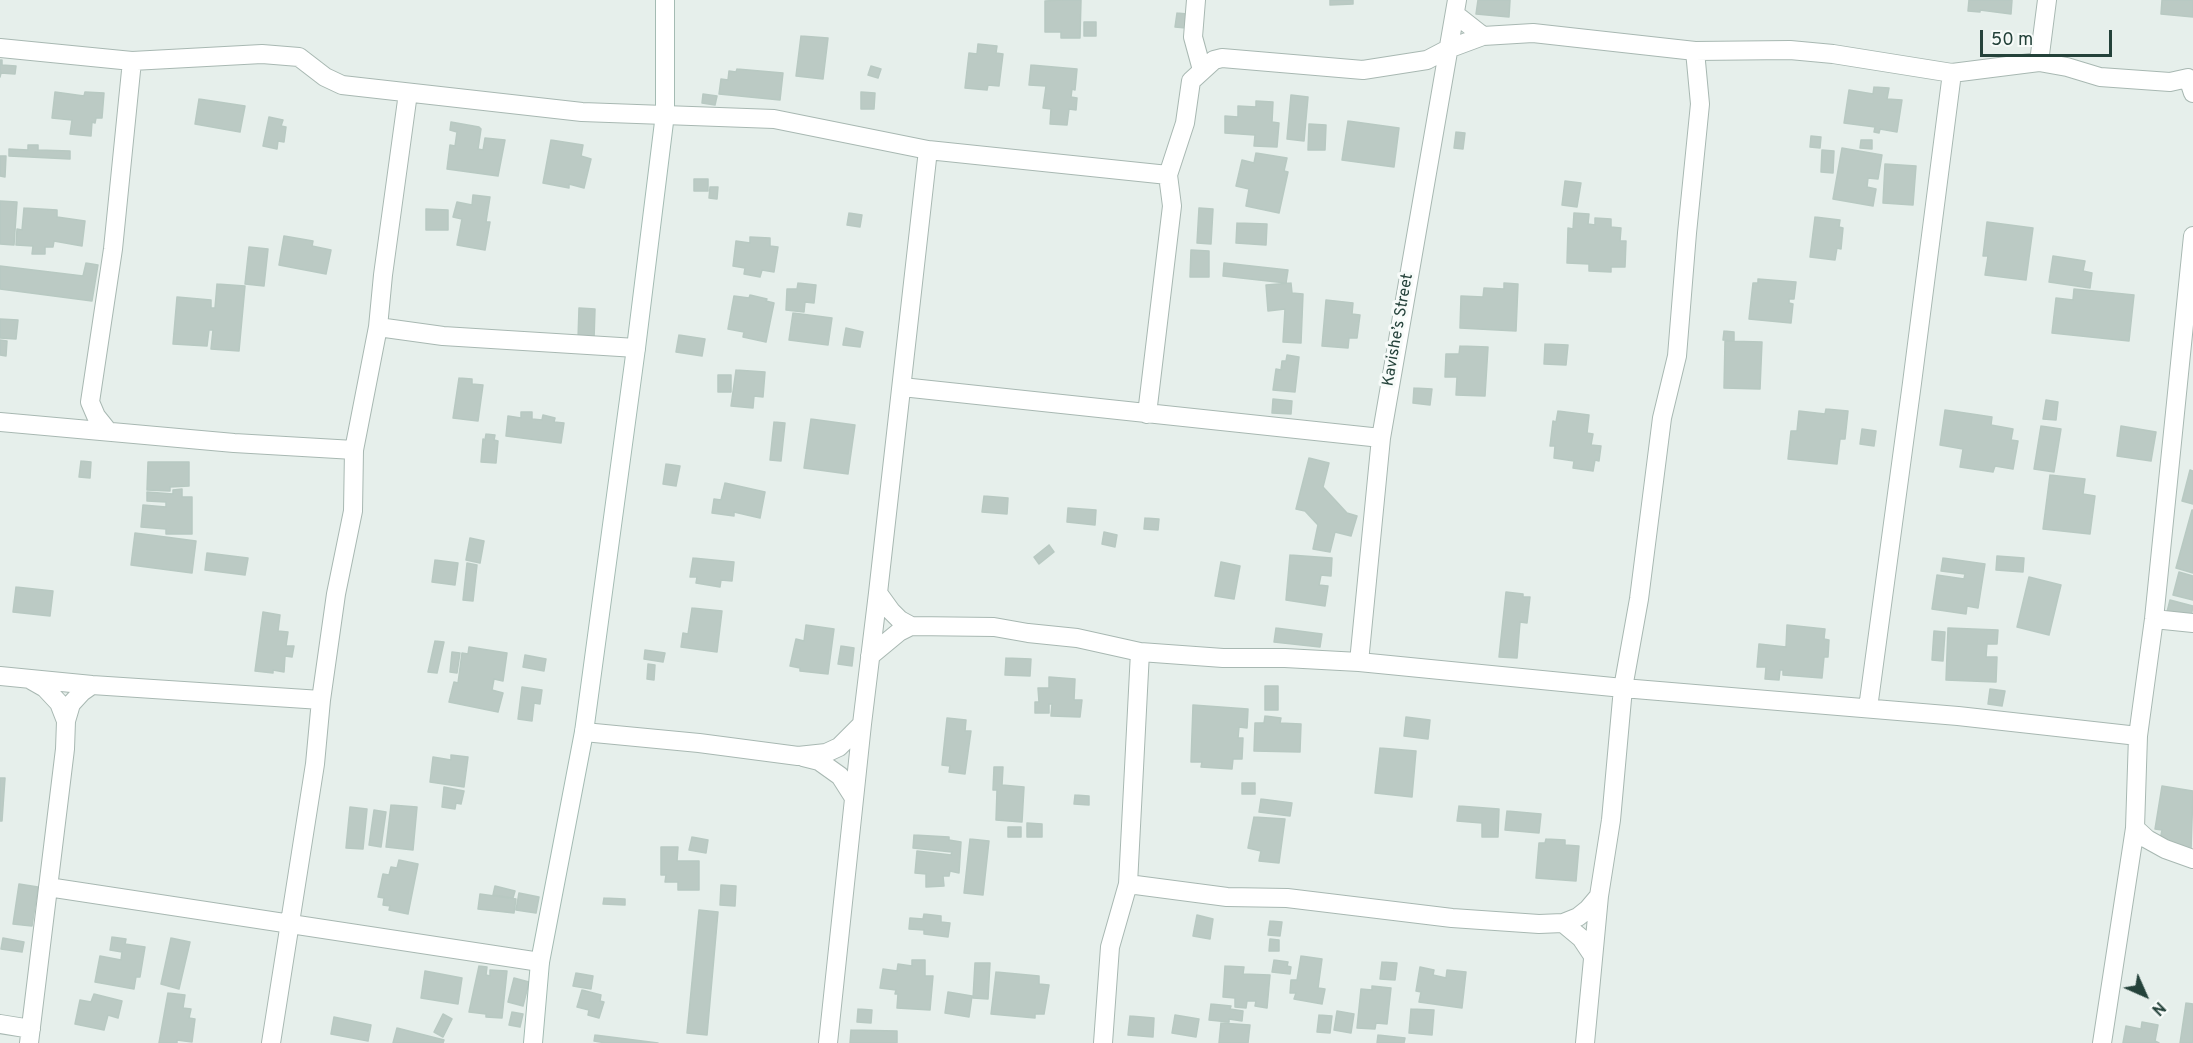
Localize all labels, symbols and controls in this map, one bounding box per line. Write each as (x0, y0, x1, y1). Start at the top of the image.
scale bar (1983, 18, 2115, 56)
text: 50 m (1991, 29, 2033, 52)
street label: Kavishe’s Street (1380, 272, 1418, 388)
north arrow (2115, 965, 2175, 1025)
text: N (2147, 997, 2169, 1019)

